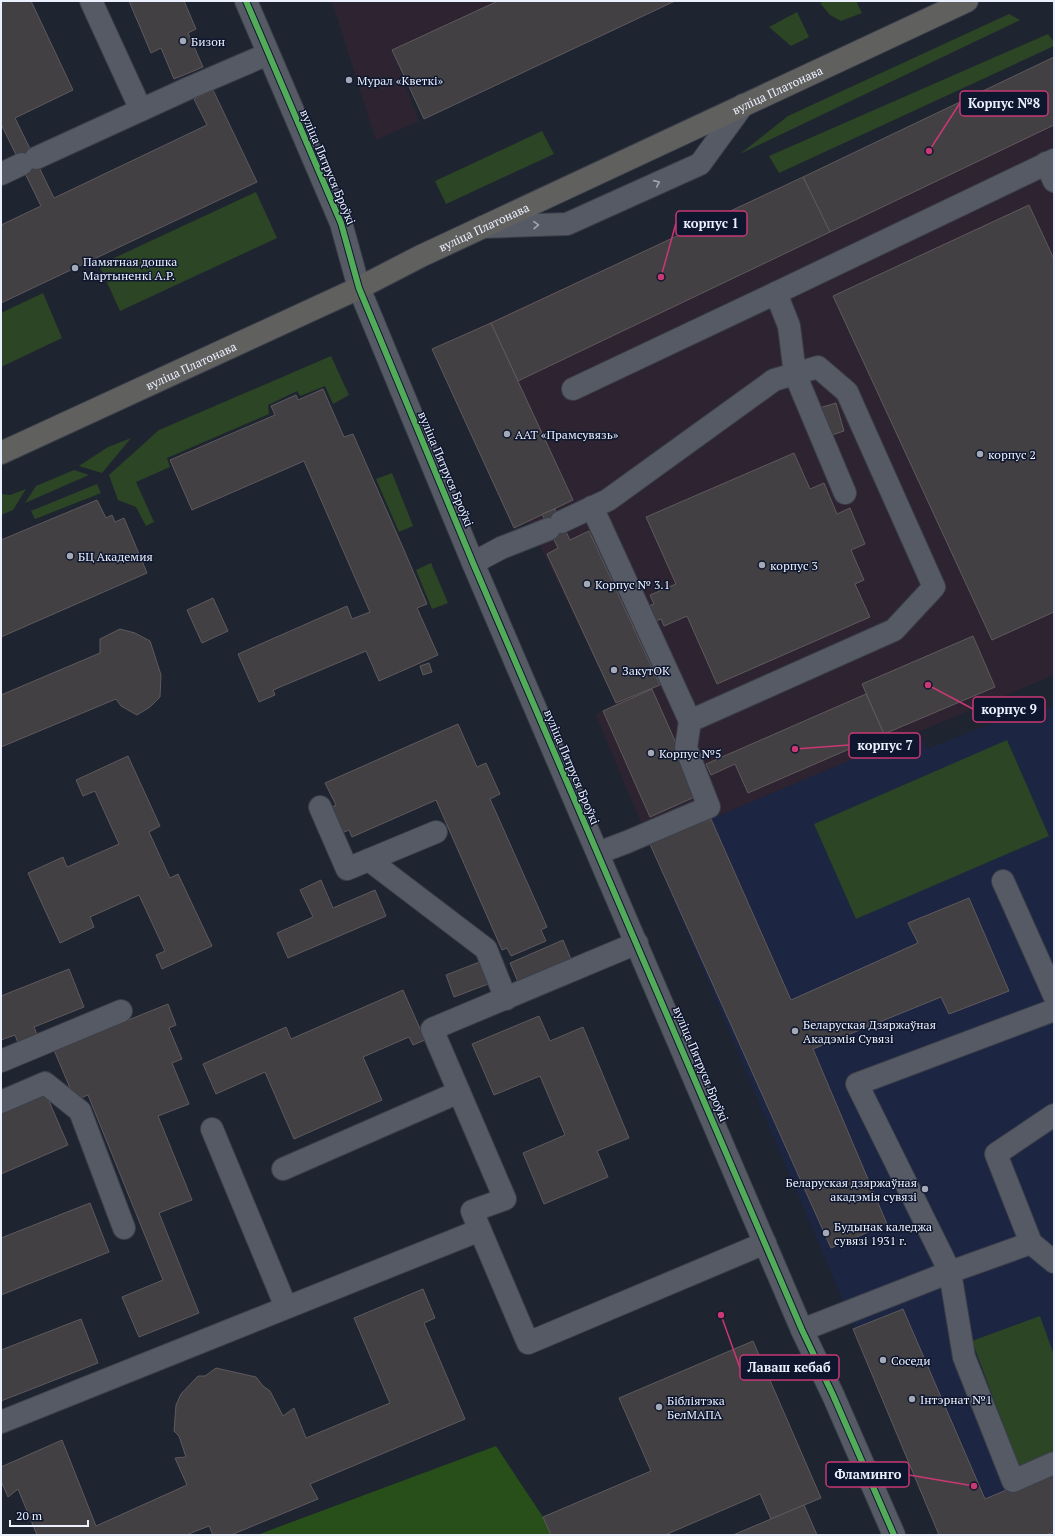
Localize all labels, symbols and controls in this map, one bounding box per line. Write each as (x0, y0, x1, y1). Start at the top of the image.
place label: Бизон (191, 34, 225, 49)
marker: Бизон (178, 36, 188, 46)
street label: вуліца Платонава (729, 62, 825, 117)
place label: Мурал «Кветкі» (357, 73, 444, 88)
marker: Мурал «Кветкі» (344, 75, 354, 85)
callout: Корпус №8 (960, 91, 1048, 116)
text: Корпус №8 (968, 94, 1040, 112)
street label: вуліца Пятруся Броўкі (297, 107, 359, 227)
one-way arrow (652, 180, 660, 188)
street label: вуліца Платонава (436, 199, 531, 254)
callout: корпус 1 (676, 211, 747, 236)
text: корпус 1 (683, 214, 739, 232)
one-way arrow (533, 221, 539, 229)
place label: Памятная дошка Мартыненкі А.Р. (83, 254, 177, 283)
marker: Памятная дошка Мартыненкі А.Р. (70, 263, 80, 273)
street label: вуліца Платонава (143, 338, 239, 393)
street label: вуліца Пятруся Броўкі (415, 409, 477, 529)
place label: ААТ «Прамсувязь» (515, 427, 619, 442)
marker: ААТ «Прамсувязь» (502, 429, 512, 439)
place label: корпус 2 (988, 447, 1036, 462)
marker: корпус 2 (975, 449, 985, 459)
place label: БЦ Академия (78, 549, 153, 564)
marker: БЦ Академия (65, 551, 75, 561)
place label: корпус 3 (770, 558, 818, 573)
marker: корпус 3 (757, 560, 767, 570)
place label: Корпус № 3.1 (595, 577, 670, 592)
marker: Корпус № 3.1 (582, 579, 592, 589)
place label: ЗакутОК (622, 663, 670, 678)
marker: ЗакутОК (609, 665, 619, 675)
callout: корпус 9 (973, 697, 1045, 722)
text: корпус 9 (981, 700, 1037, 718)
street label: вуліца Пятруся Броўкі (541, 707, 603, 827)
callout: корпус 7 (849, 733, 920, 758)
text: корпус 7 (857, 736, 913, 754)
place label: Корпус №5 (659, 746, 721, 761)
marker: Корпус №5 (646, 748, 656, 758)
street label: вуліца Пятруся Броўкі (670, 1004, 732, 1124)
place label: Беларуская Дзяржаўная Акадэмія Сувязі (803, 1017, 936, 1046)
marker: Беларуская Дзяржаўная Акадэмія Сувязі (790, 1026, 800, 1036)
place label: Беларуская дзяржаўная акадэмія сувязі (786, 1175, 917, 1204)
marker: Беларуская дзяржаўная акадэмія сувязі (920, 1184, 930, 1194)
place label: Будынак каледжа сувязі 1931 г. (834, 1219, 932, 1248)
marker: Будынак каледжа сувязі 1931 г. (821, 1228, 831, 1238)
place label: Соседи (891, 1353, 931, 1368)
callout: Лаваш кебаб (740, 1355, 839, 1380)
marker: Соседи (878, 1355, 888, 1365)
text: Лаваш кебаб (746, 1358, 831, 1376)
place label: Інтэрнат №1 (920, 1392, 992, 1407)
place label: Бібліятэка БелМАПА (667, 1393, 725, 1422)
marker: Інтэрнат №1 (907, 1394, 917, 1404)
marker: Бібліятэка БелМАПА (654, 1402, 664, 1412)
callout: Фламинго (826, 1462, 909, 1487)
text: Фламинго (835, 1465, 902, 1483)
scale bar (10, 1502, 88, 1528)
text: 20 m (16, 1508, 43, 1523)

